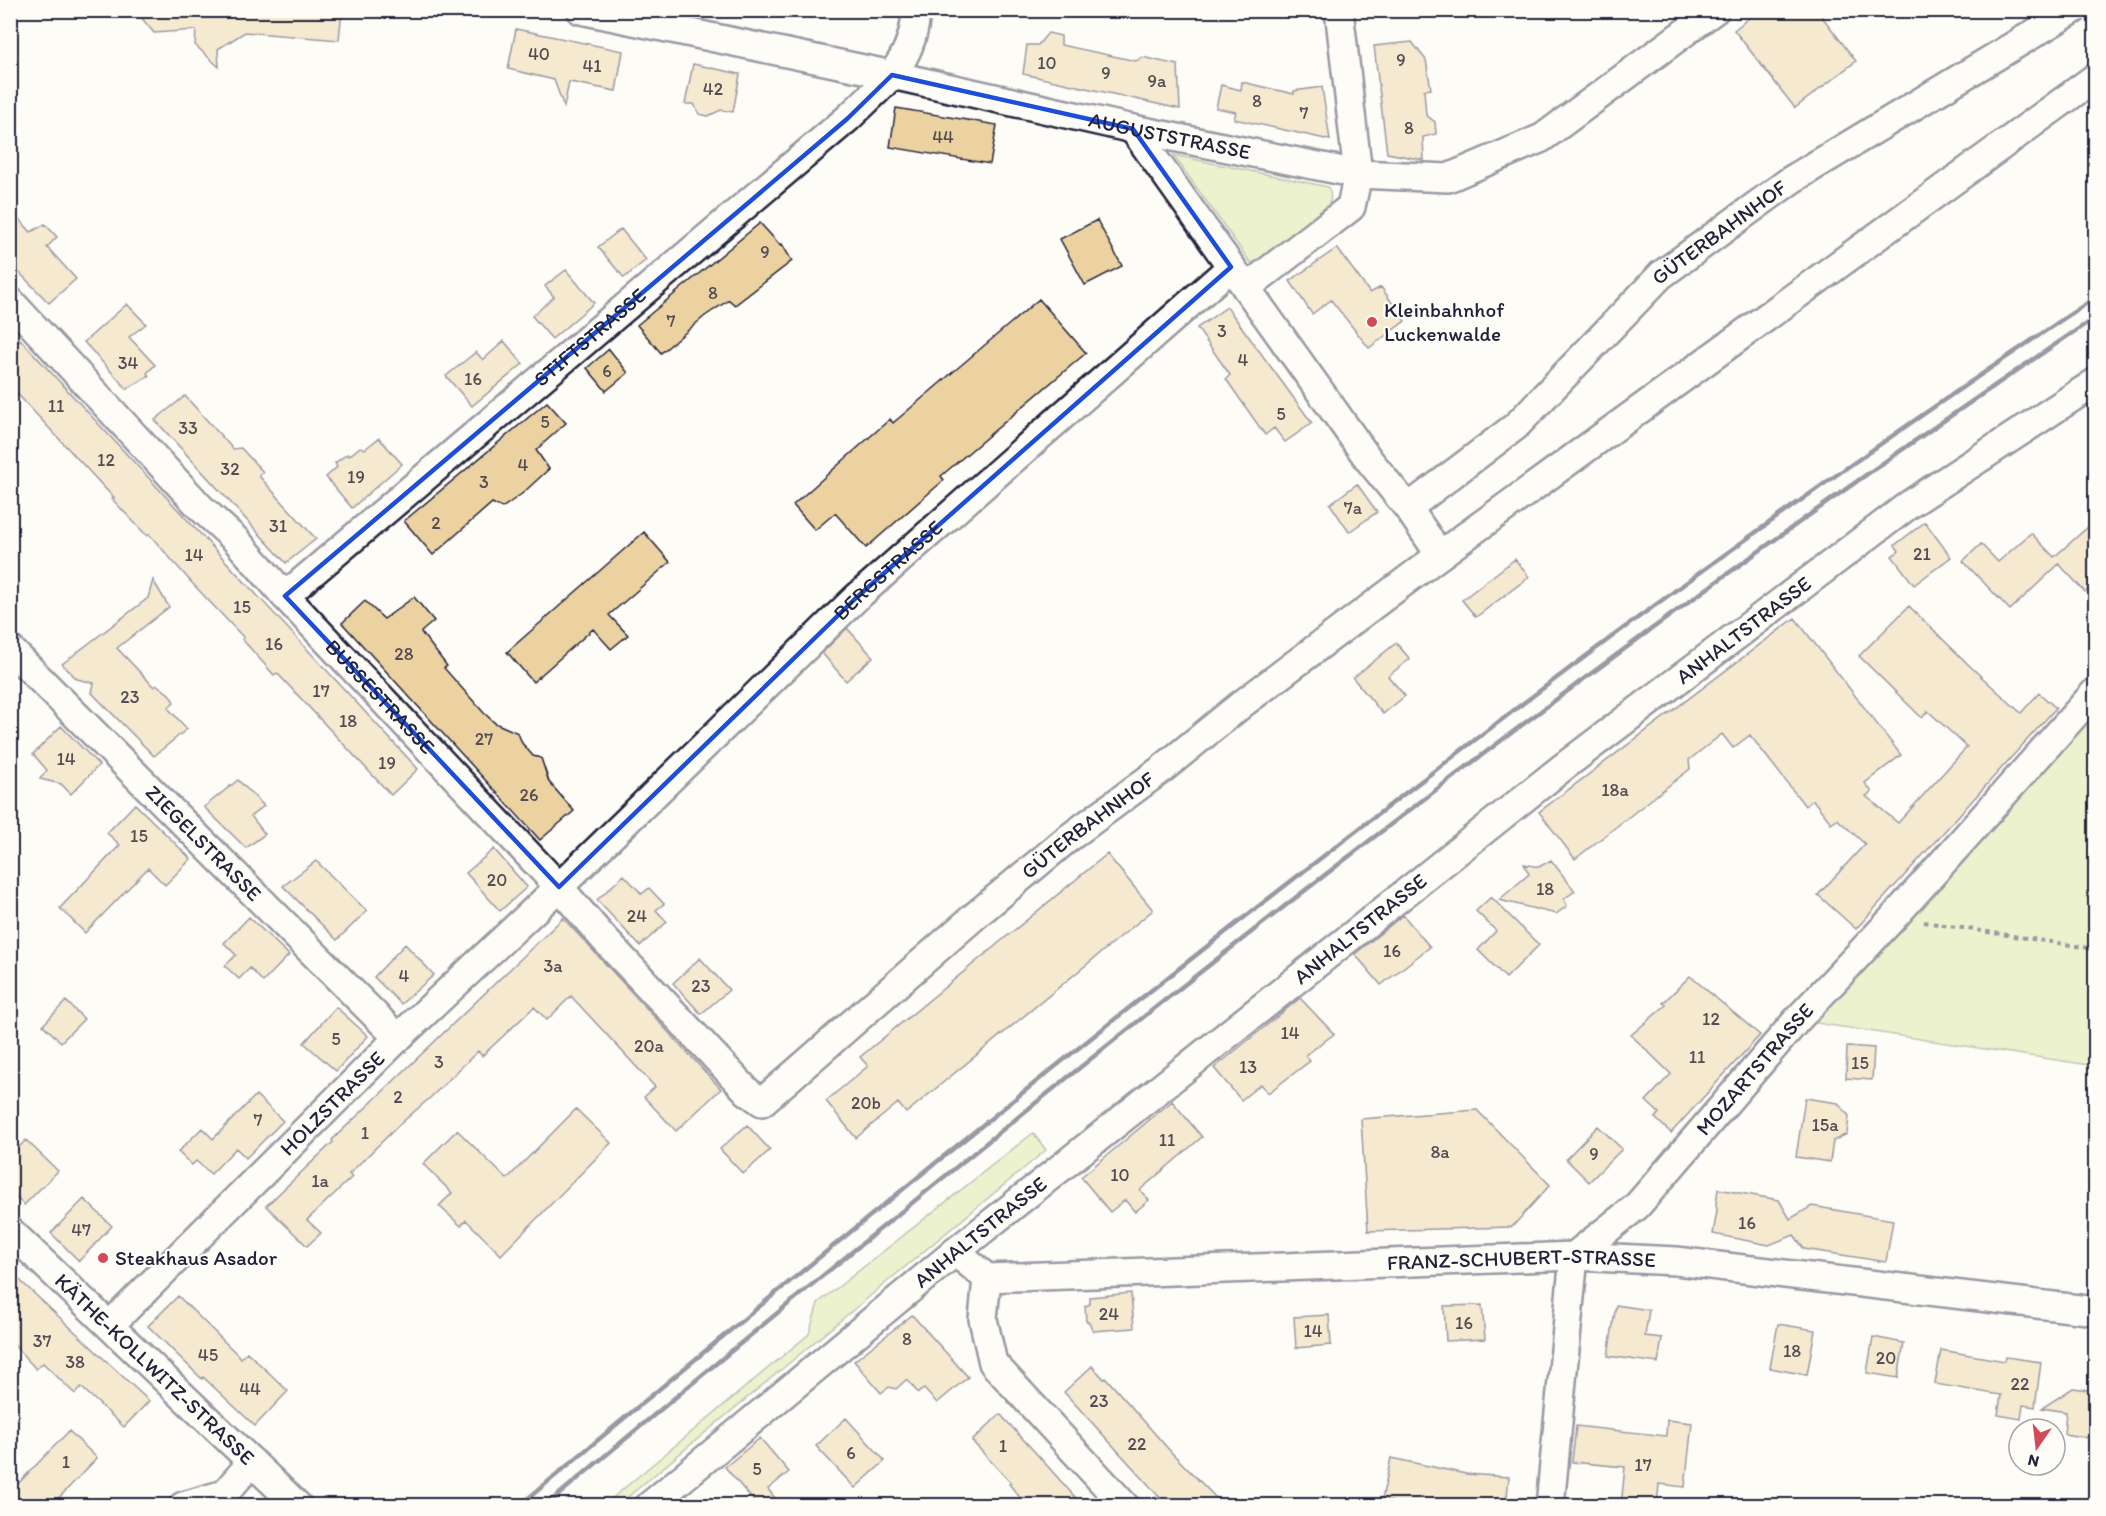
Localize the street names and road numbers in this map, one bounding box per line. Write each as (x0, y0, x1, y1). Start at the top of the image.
street label: AUGUSTSTRASSE (1086, 106, 1253, 164)
street label: GÜTERBAHNHOF (1646, 174, 1791, 289)
street label: STIFTSTRASSE (529, 282, 651, 391)
street label: BERGSTRASSE (828, 515, 947, 625)
street label: ANHALTSTRASSE (1671, 571, 1816, 689)
street label: BUSSESTRASSE (320, 634, 440, 759)
street label: GÜTERBAHNHOF (1016, 766, 1159, 884)
street label: ZIEGELSTRASSE (141, 779, 267, 906)
street label: ANHALTSTRASSE (1288, 868, 1431, 989)
street label: MOZARTSTRASSE (1690, 998, 1818, 1140)
street label: HOLZSTRASSE (275, 1046, 390, 1160)
street label: ANHALTSTRASSE (909, 1171, 1051, 1293)
street label: FRANZ-SCHUBERT-STRASSE (1387, 1243, 1657, 1275)
street label: KÄTHE-KOLLWITZ-STRASSE (50, 1268, 260, 1470)

